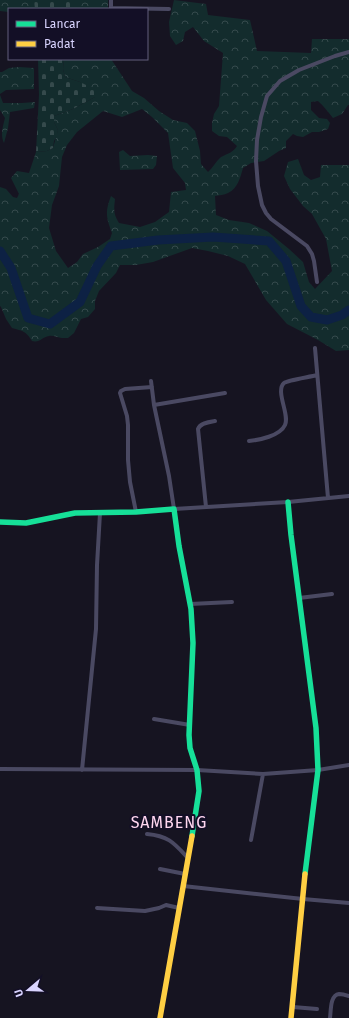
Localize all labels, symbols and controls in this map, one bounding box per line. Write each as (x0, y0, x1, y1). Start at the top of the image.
legend (8, 8, 148, 60)
text: Lancar (44, 17, 81, 31)
text: Padat (44, 37, 76, 51)
district label: SAMBENG (131, 813, 207, 832)
north arrow (8, 970, 48, 1010)
text: U (12, 988, 26, 999)

